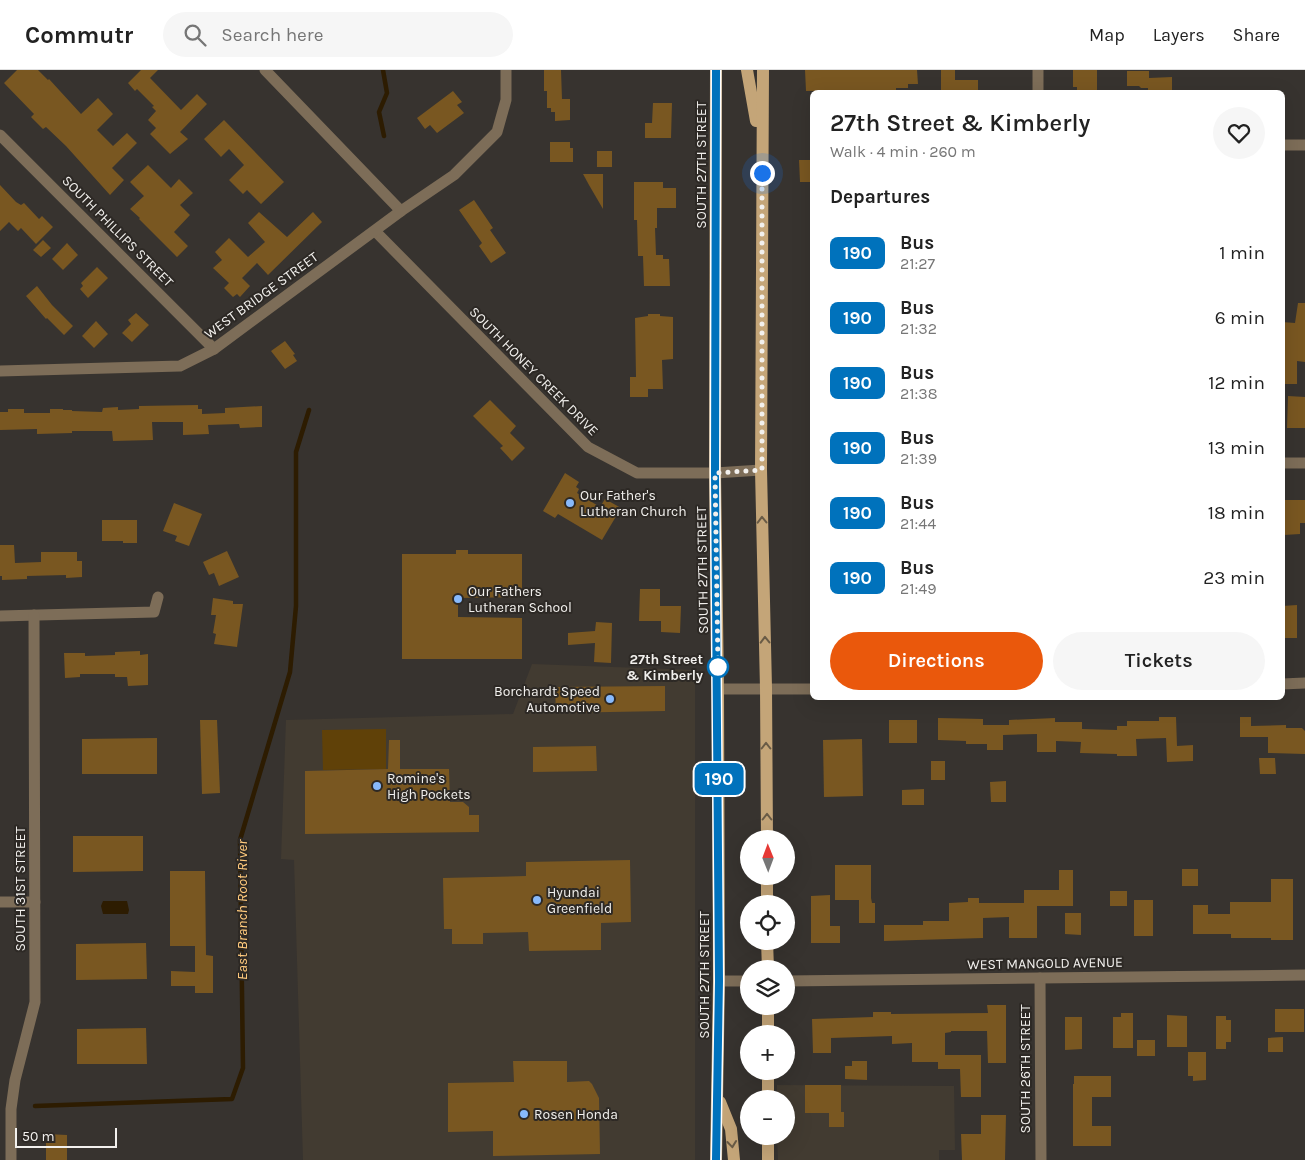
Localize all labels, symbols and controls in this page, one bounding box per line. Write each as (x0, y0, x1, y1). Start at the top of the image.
search box (163, 12, 513, 57)
text: Commutr (25, 21, 133, 49)
icon: search (181, 21, 209, 49)
text: Search here (221, 24, 323, 46)
text: Map (1089, 24, 1125, 46)
text: Layers (1153, 24, 1205, 46)
text: Share (1233, 24, 1280, 46)
street label: SOUTH 27TH STREET (693, 101, 710, 229)
button: heart (1213, 107, 1265, 159)
text: 27th Street & Kimberly (830, 109, 1090, 137)
text: Walk · 4 min · 260 m (830, 142, 976, 161)
your location (750, 161, 775, 186)
street label: SOUTH PHILLIPS STREET (58, 172, 177, 291)
text: Departures (830, 186, 930, 208)
text: Bus (900, 232, 934, 254)
text: 190 (843, 242, 872, 264)
text: 1 min (1219, 242, 1265, 264)
street label: WEST BRIDGE STREET (201, 248, 322, 342)
text: 21:27 (900, 254, 935, 273)
text: Bus (900, 297, 934, 319)
street label: SOUTH HONEY CREEK DRIVE (466, 303, 602, 439)
text: 190 (843, 307, 872, 329)
text: 6 min (1215, 307, 1265, 329)
text: 21:32 (900, 319, 937, 338)
text: Bus (900, 362, 934, 384)
text: 190 (843, 372, 872, 394)
text: 12 min (1208, 372, 1265, 394)
text: 21:38 (900, 384, 938, 403)
text: Bus (900, 427, 934, 449)
text: 190 (843, 437, 872, 459)
text: 13 min (1208, 437, 1265, 459)
text: 21:39 (900, 449, 937, 468)
place label: Our Father's Lutheran Church (580, 487, 687, 520)
text: Bus (900, 492, 934, 514)
marker: Our Father's Lutheran Church (564, 497, 576, 509)
text: 190 (843, 502, 872, 524)
text: 18 min (1208, 502, 1265, 524)
street label: SOUTH 27TH STREET (693, 506, 712, 634)
text: 21:44 (900, 514, 936, 533)
one-way arrow (757, 515, 768, 523)
text: Bus (900, 557, 934, 579)
text: 190 (843, 567, 872, 589)
text: 23 min (1203, 567, 1265, 589)
text: 21:49 (900, 579, 936, 598)
place label: Our Fathers Lutheran School (468, 583, 572, 616)
marker: Our Fathers Lutheran School (452, 593, 464, 605)
button: Directions (830, 632, 1043, 690)
button: Tickets (1053, 632, 1265, 690)
one-way arrow (760, 635, 770, 643)
place label: 27th Street & Kimberly (626, 651, 703, 684)
marker: 27th Street & Kimberly (707, 656, 729, 678)
place label: Borchardt Speed Automotive (494, 683, 600, 716)
marker: Borchardt Speed Automotive (604, 693, 616, 705)
one-way arrow (761, 742, 771, 750)
line badge: 190 (690, 763, 748, 795)
text: 190 (705, 768, 733, 790)
place label: Romine's High Pockets (387, 770, 471, 803)
marker: Romine's High Pockets (371, 780, 383, 792)
one-way arrow (762, 813, 772, 820)
street label: SOUTH 31ST STREET (12, 827, 29, 951)
north arrow (740, 830, 795, 885)
map controls (740, 830, 795, 1145)
water label: East Branch Root River (233, 839, 251, 980)
place label: Hyundai Greenfield (547, 884, 612, 917)
marker: Hyundai Greenfield (531, 894, 543, 906)
button: locate (740, 895, 795, 950)
street label: SOUTH 27TH STREET (696, 911, 713, 1039)
street label: WEST MANGOLD AVENUE (967, 954, 1123, 973)
button: layers (740, 960, 795, 1015)
street label: SOUTH 26TH STREET (1017, 1005, 1034, 1133)
button: + (740, 1025, 795, 1080)
button: − (740, 1090, 795, 1145)
place label: Rosen Honda (534, 1106, 618, 1123)
marker: Rosen Honda (518, 1108, 530, 1120)
scale bar (15, 1125, 118, 1148)
text: 50 m (22, 1128, 55, 1145)
one-way arrow (726, 1140, 737, 1148)

